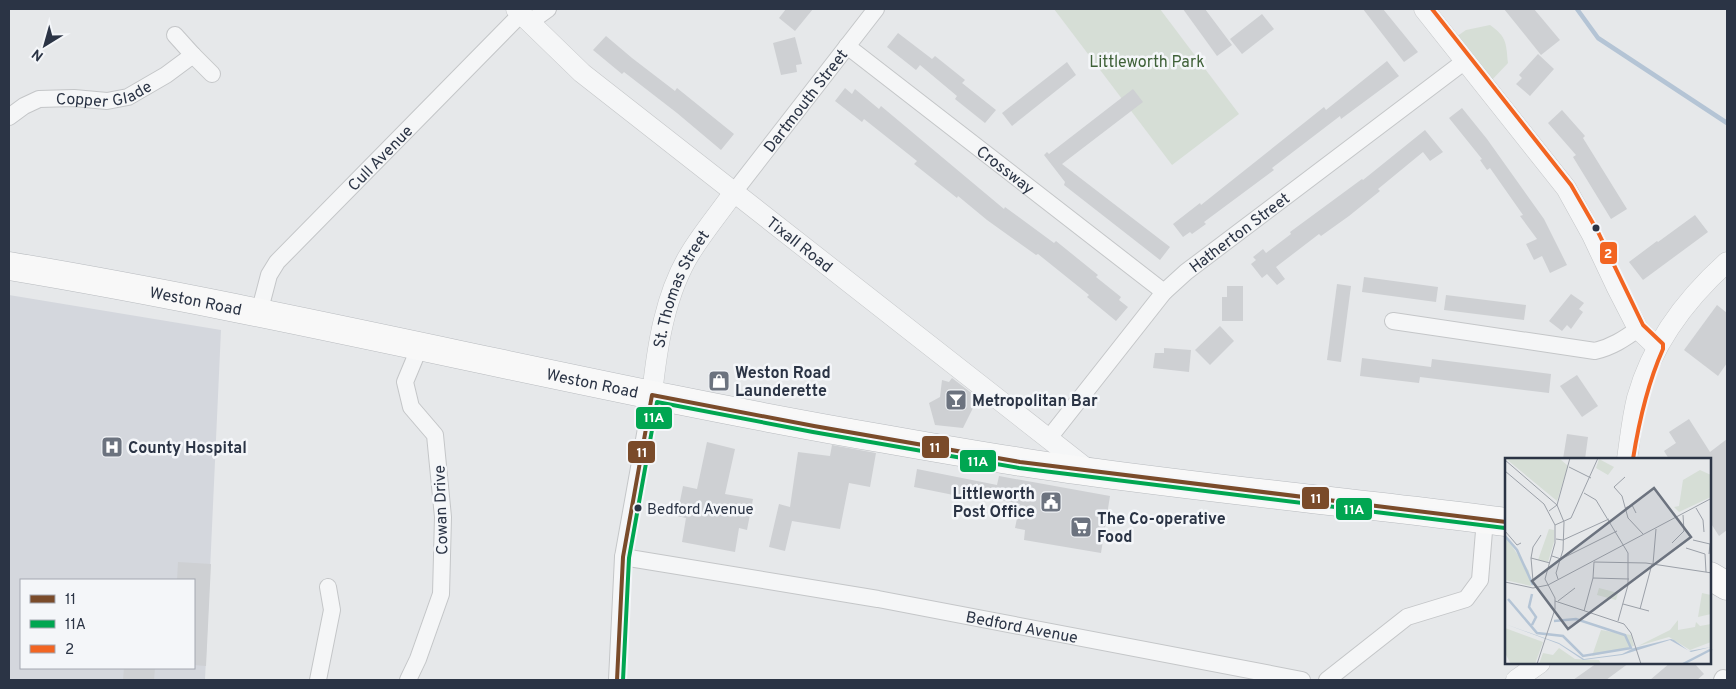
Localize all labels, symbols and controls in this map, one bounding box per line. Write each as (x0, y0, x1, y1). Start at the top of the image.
north arrow (20, 20, 70, 70)
text: N (29, 44, 47, 64)
street label: Dartmouth Street (760, 46, 853, 157)
park label: Littleworth Park (1089, 53, 1205, 73)
street label: Copper Glade (56, 77, 156, 113)
street label: Cull Avenue (344, 122, 418, 196)
street label: Crossway (972, 142, 1038, 200)
street label: Hatherton Street (1186, 189, 1294, 278)
street label: Tixall Road (762, 213, 836, 278)
unlabelled marker (1591, 223, 1601, 233)
street label: St. Thomas Street (650, 227, 715, 350)
line badge: 2 (1599, 241, 1618, 265)
text: 2 (1604, 246, 1612, 263)
street label: Weston Road (148, 283, 243, 321)
place label: Weston Road Launderette (735, 364, 831, 402)
street label: Weston Road (544, 365, 640, 404)
shop icon: Weston Road Launderette (707, 369, 731, 393)
bar icon: Metropolitan Bar (944, 388, 968, 412)
place label: Metropolitan Bar (972, 392, 1098, 412)
line badge: 11A (635, 406, 673, 430)
text: 11A (644, 410, 664, 427)
hospital icon: County Hospital (100, 435, 124, 459)
line badge: 11 (921, 435, 950, 459)
place label: County Hospital (128, 439, 247, 459)
line badge: 11 (627, 440, 656, 464)
text: 11 (929, 440, 941, 457)
text: 11 (636, 445, 648, 462)
line badge: 11A (959, 449, 997, 473)
text: 11A (968, 454, 988, 471)
inset map (1505, 458, 1711, 664)
street label: Cowan Drive (430, 465, 454, 555)
place label: Littleworth Post Office (953, 485, 1035, 523)
line badge: 11 (1301, 486, 1330, 510)
public building icon: Littleworth Post Office (1039, 490, 1063, 514)
text: 11 (1310, 491, 1322, 508)
line badge: 11A (1335, 497, 1373, 521)
place label: Bedford Avenue (647, 501, 754, 520)
text: 11A (1344, 502, 1364, 519)
marker: Bedford Avenue (633, 503, 643, 513)
place label: The Co-operative Food (1097, 510, 1226, 548)
supermarket icon: The Co-operative Food (1069, 515, 1093, 539)
legend (20, 579, 195, 669)
text: 11 (65, 591, 76, 610)
street label: Bedford Avenue (964, 608, 1079, 649)
text: 11A (65, 616, 86, 635)
text: 2 (65, 641, 74, 660)

